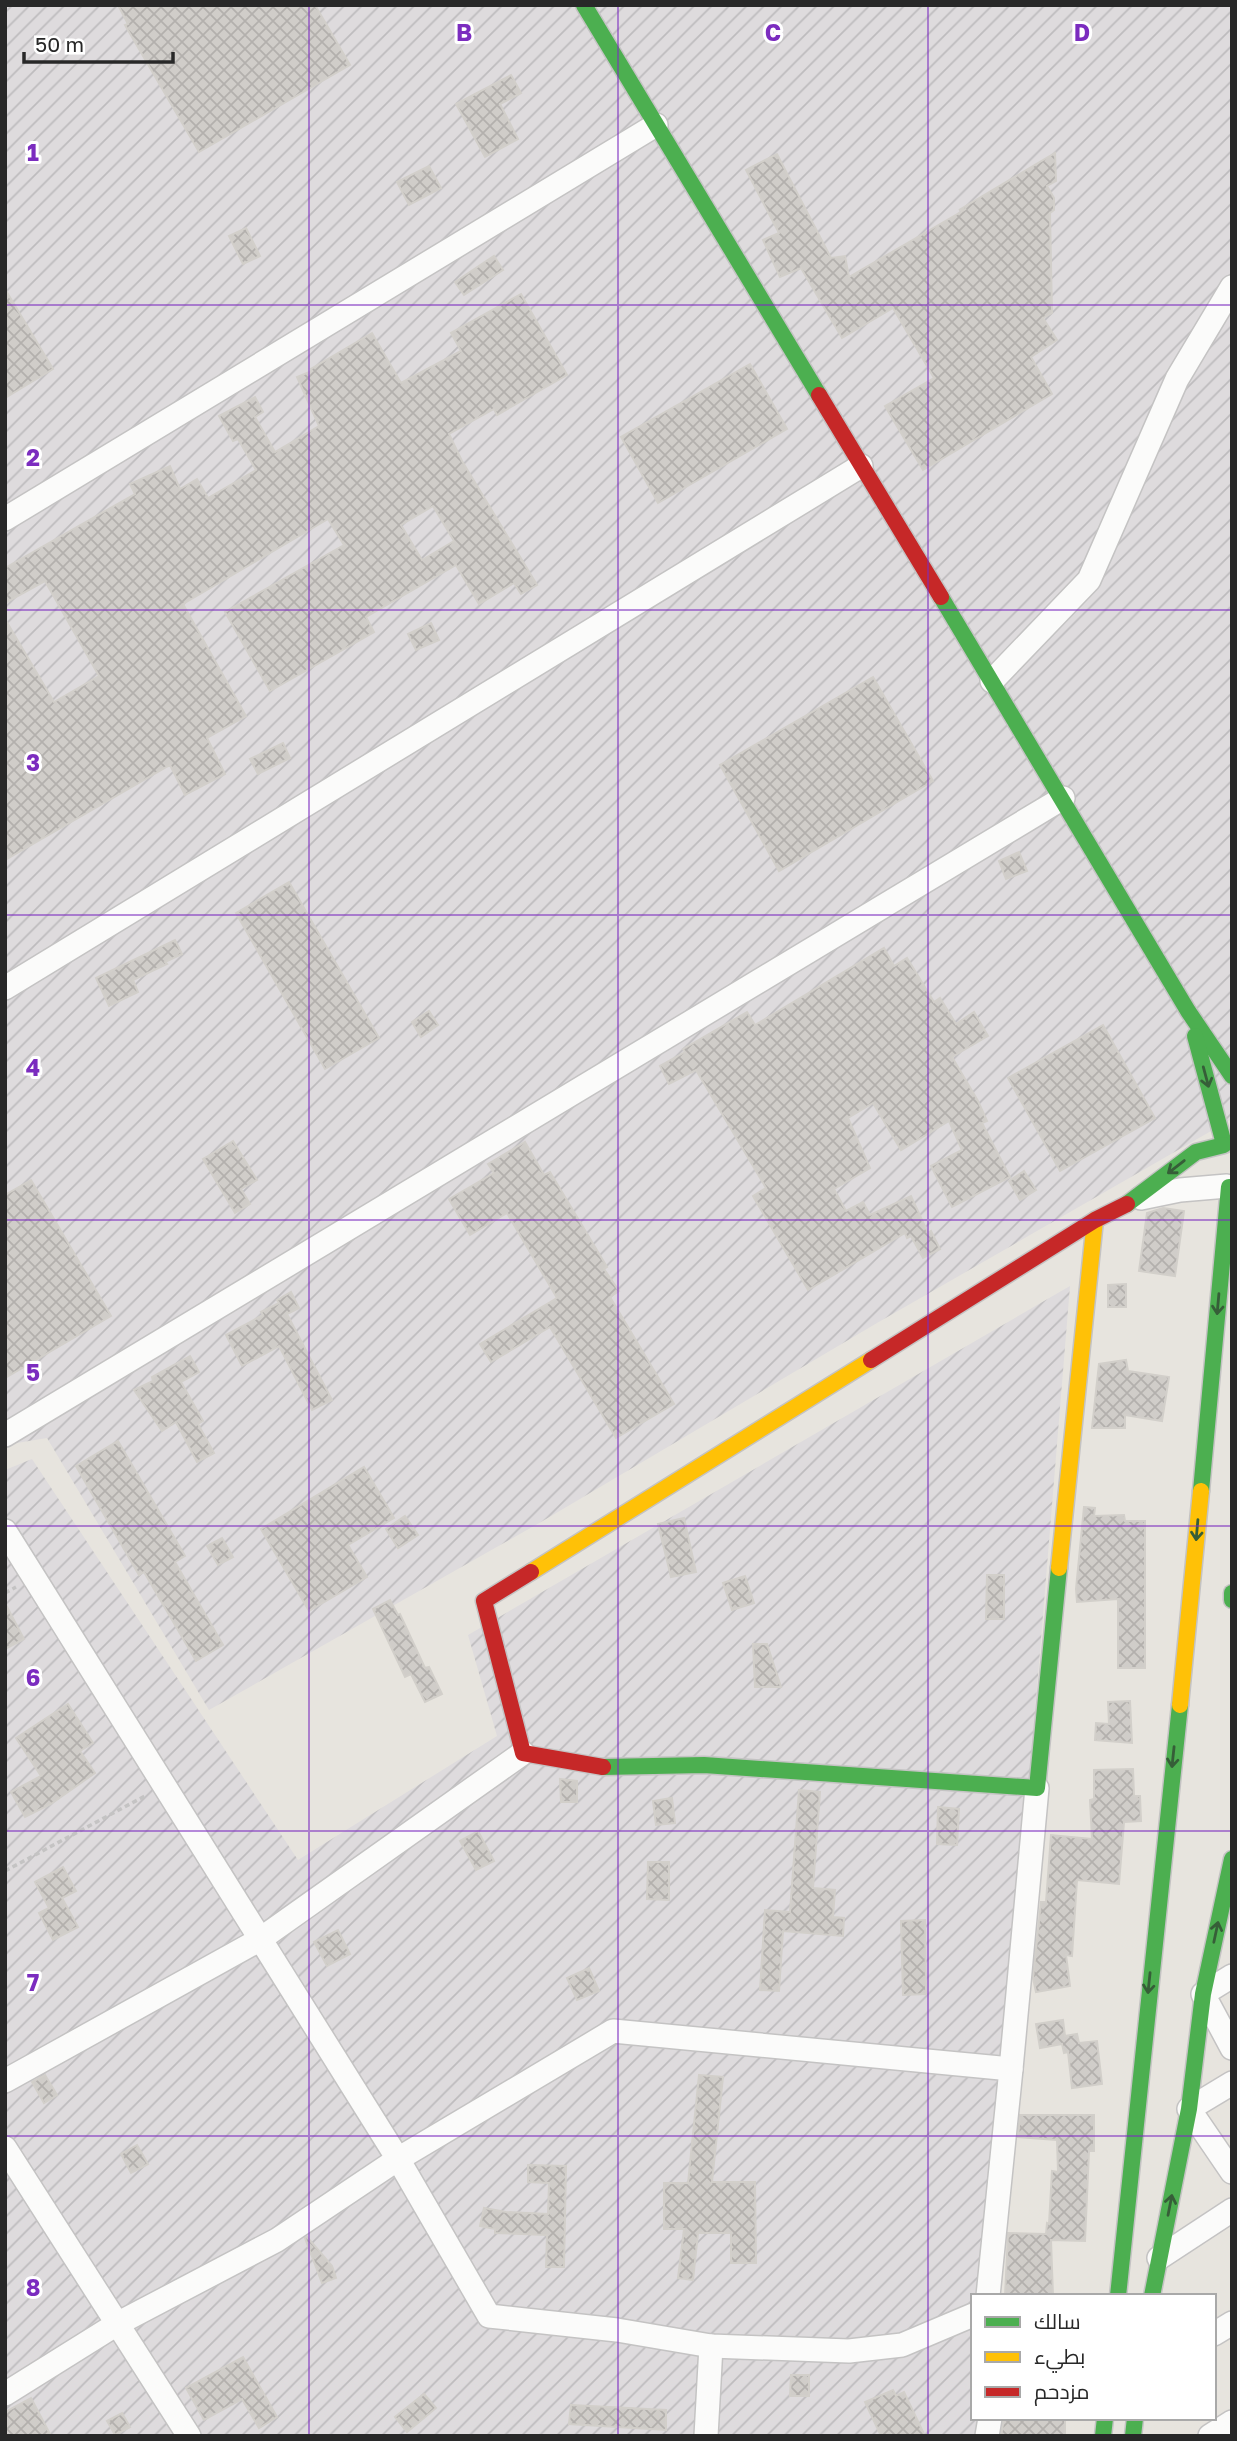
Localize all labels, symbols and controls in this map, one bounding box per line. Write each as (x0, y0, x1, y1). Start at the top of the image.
text: B (456, 18, 472, 46)
text: C (765, 18, 781, 46)
text: D (1074, 18, 1090, 46)
scale bar (24, 21, 173, 65)
text: 50 m (35, 31, 84, 57)
text: 1 (27, 138, 39, 166)
text: 2 (26, 443, 40, 471)
text: 3 (26, 748, 40, 776)
text: 4 (26, 1053, 40, 1081)
one-way arrow (1200, 1065, 1213, 1088)
one-way arrow (1168, 1159, 1186, 1174)
one-way arrow (1211, 1292, 1224, 1315)
text: 5 (26, 1358, 40, 1386)
one-way arrow (1190, 1519, 1203, 1541)
text: 6 (26, 1663, 40, 1691)
one-way arrow (1167, 1745, 1180, 1767)
one-way arrow (1210, 1921, 1224, 1944)
text: 7 (27, 1968, 39, 1996)
one-way arrow (1143, 1971, 1156, 1994)
one-way arrow (1163, 2194, 1177, 2217)
text: 8 (26, 2273, 40, 2301)
legend (971, 2294, 1216, 2420)
text: سالك (1034, 2308, 1081, 2334)
text: بطيء (1034, 2343, 1085, 2373)
text: مزدحم (1034, 2378, 1089, 2406)

